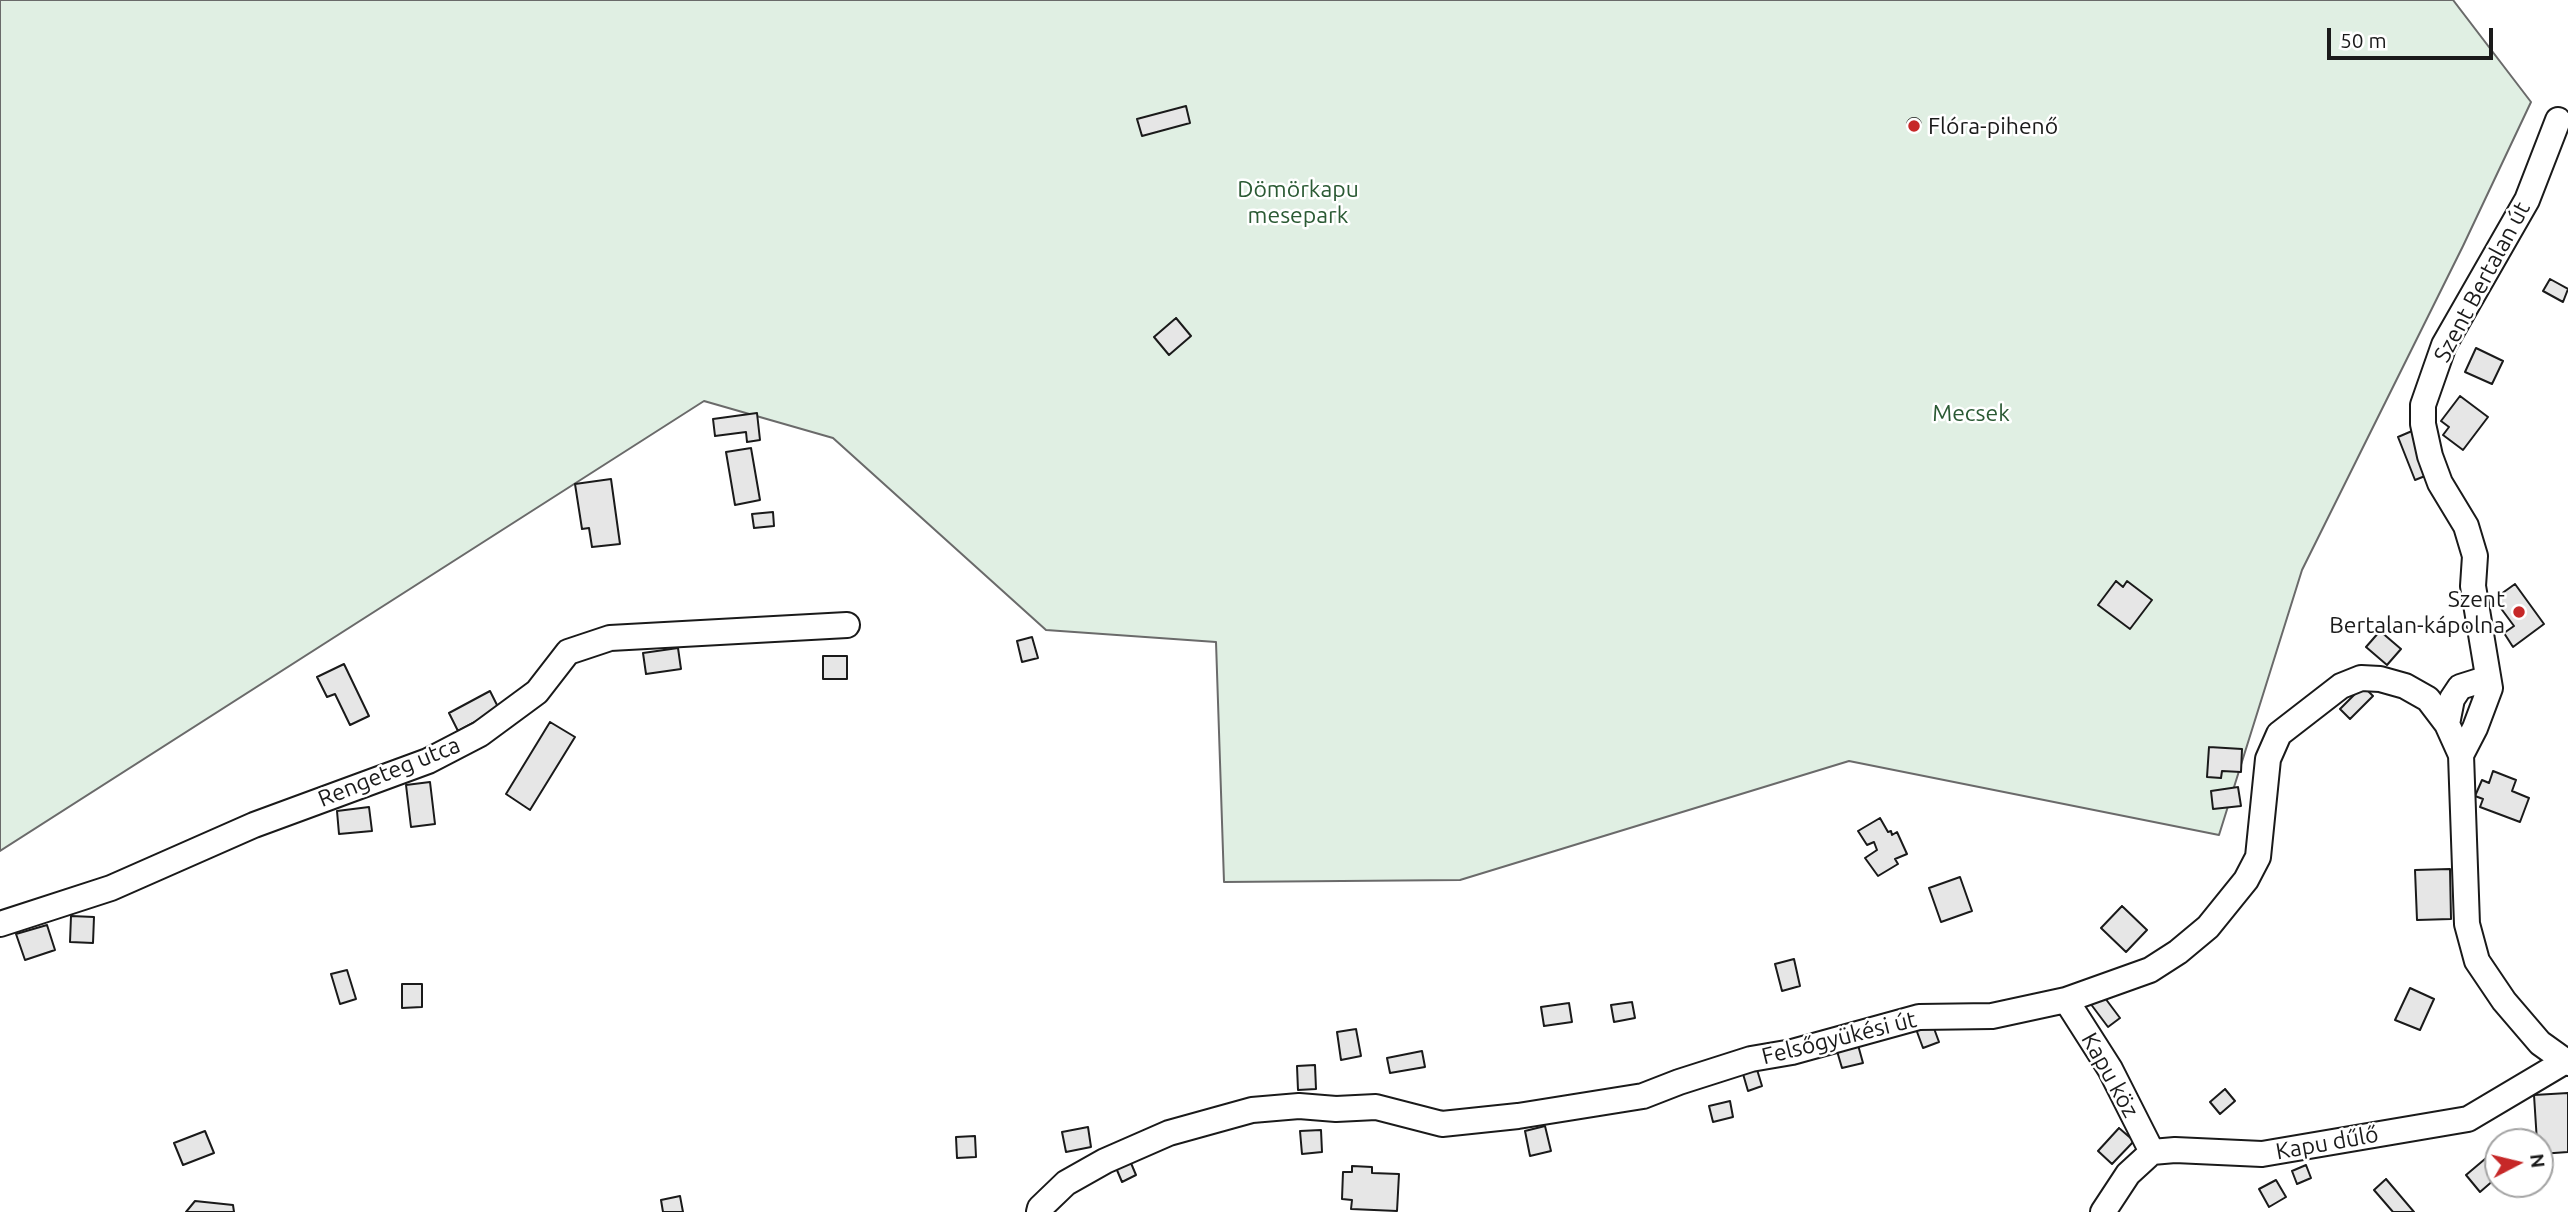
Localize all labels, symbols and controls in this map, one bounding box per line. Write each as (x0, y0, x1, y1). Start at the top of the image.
scale bar (2330, 14, 2496, 58)
text: 50 m (2340, 28, 2387, 52)
place label: Flóra-pihenő (1928, 112, 2058, 140)
marker: Flóra-pihenő (1906, 118, 1922, 134)
park label: Dömörkapu mesepark (1237, 175, 1359, 229)
street label: Szent Bertalan út (2428, 197, 2536, 367)
park label: Mecsek (1932, 399, 2010, 427)
place label: Szent Bertalan-kápolna (2329, 585, 2505, 639)
marker: Szent Bertalan-kápolna (2511, 604, 2527, 620)
street label: Rengeteg utca (314, 731, 464, 813)
street label: Felsőgyükési út (1759, 1005, 1919, 1071)
street label: Kapu köz (2075, 1028, 2145, 1122)
street label: Kapu dűlő (2274, 1120, 2380, 1166)
north arrow (2484, 1128, 2554, 1198)
text: N (2526, 1152, 2550, 1169)

